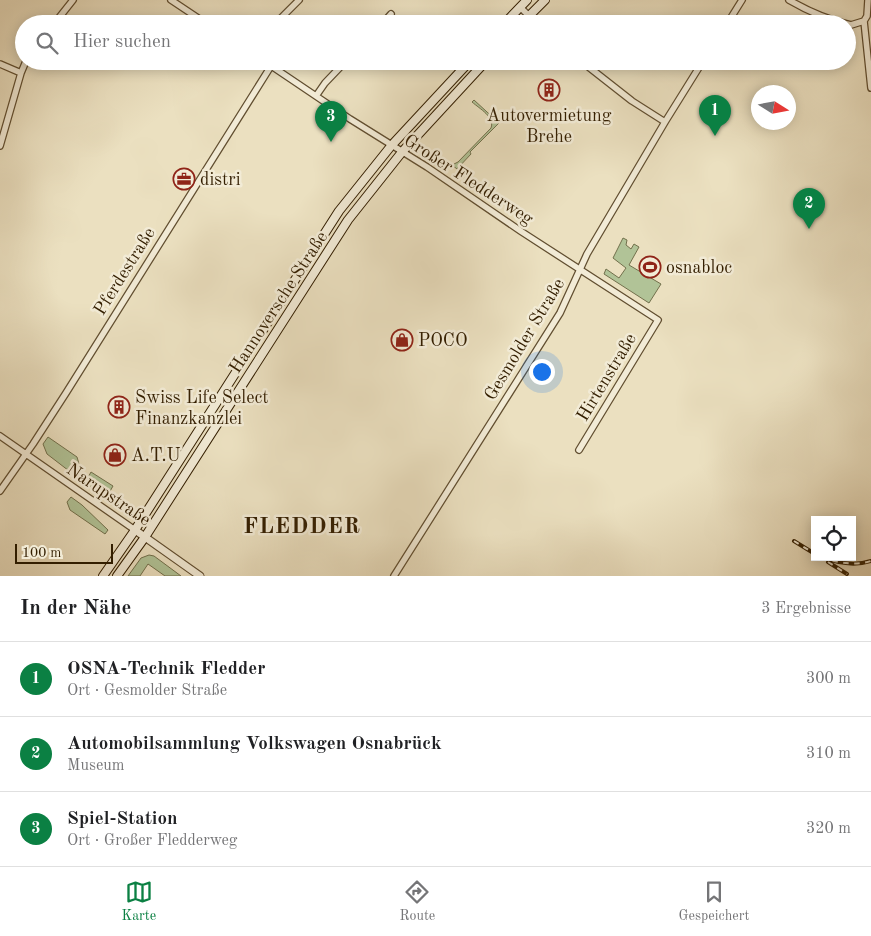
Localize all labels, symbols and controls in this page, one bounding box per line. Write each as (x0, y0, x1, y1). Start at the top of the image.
search box (15, 15, 856, 70)
icon: search (33, 29, 61, 57)
text: Hier suchen (73, 33, 171, 52)
building icon: Autovermietung Brehe (537, 78, 561, 102)
north arrow (751, 85, 796, 130)
pin: 1 (699, 95, 731, 136)
pin: 3 (315, 101, 347, 142)
place label: Autovermietung Brehe (487, 107, 612, 146)
street label: Großer Fledderweg (401, 131, 537, 228)
office icon: distri (172, 167, 196, 191)
place label: distri (200, 171, 241, 189)
pin: 2 (793, 188, 825, 229)
street label: Pferdestraße (91, 225, 159, 319)
street label: Hannoversche Straße (226, 228, 331, 377)
sports icon: osnabloc (638, 255, 662, 279)
place label: osnabloc (666, 259, 732, 277)
street label: Gesmolder Straße (481, 275, 568, 404)
shop icon: POCO (390, 328, 414, 352)
street label: Hirtenstraße (574, 331, 640, 425)
place label: POCO (418, 332, 468, 350)
your location (529, 359, 555, 385)
place label: Swiss Life Select Finanzkanzlei (135, 389, 269, 428)
building icon: Swiss Life Select Finanzkanzlei (107, 395, 131, 419)
shop icon: A.T.U (103, 443, 127, 467)
place label: A.T.U (131, 447, 181, 465)
street label: Narupstraße (63, 460, 154, 529)
district label: FLEDDER (243, 516, 361, 538)
map controls (811, 516, 856, 561)
button: locate (811, 516, 856, 561)
scale bar (15, 541, 112, 564)
text: 100 m (22, 546, 61, 560)
text: In der Nähe (20, 598, 131, 619)
text: 3 Ergebnisse (761, 601, 851, 617)
text: OSNA-Technik Fledder (67, 660, 265, 679)
text: 1 (31, 671, 41, 687)
text: 300 m (806, 671, 851, 687)
text: Ort · Gesmolder Straße (67, 683, 227, 699)
text: Automobilsammlung Volkswagen Osnabrück (67, 735, 442, 754)
text: 2 (31, 746, 41, 762)
text: 310 m (806, 746, 851, 762)
text: Museum (67, 758, 125, 774)
text: Spiel-Station (67, 810, 178, 829)
text: 3 (31, 821, 41, 837)
text: 320 m (806, 821, 851, 837)
text: Ort · Großer Fledderweg (67, 833, 237, 849)
tab: Karte (122, 878, 156, 925)
tab: Route (399, 878, 435, 925)
tab: Gespeichert (678, 878, 749, 925)

